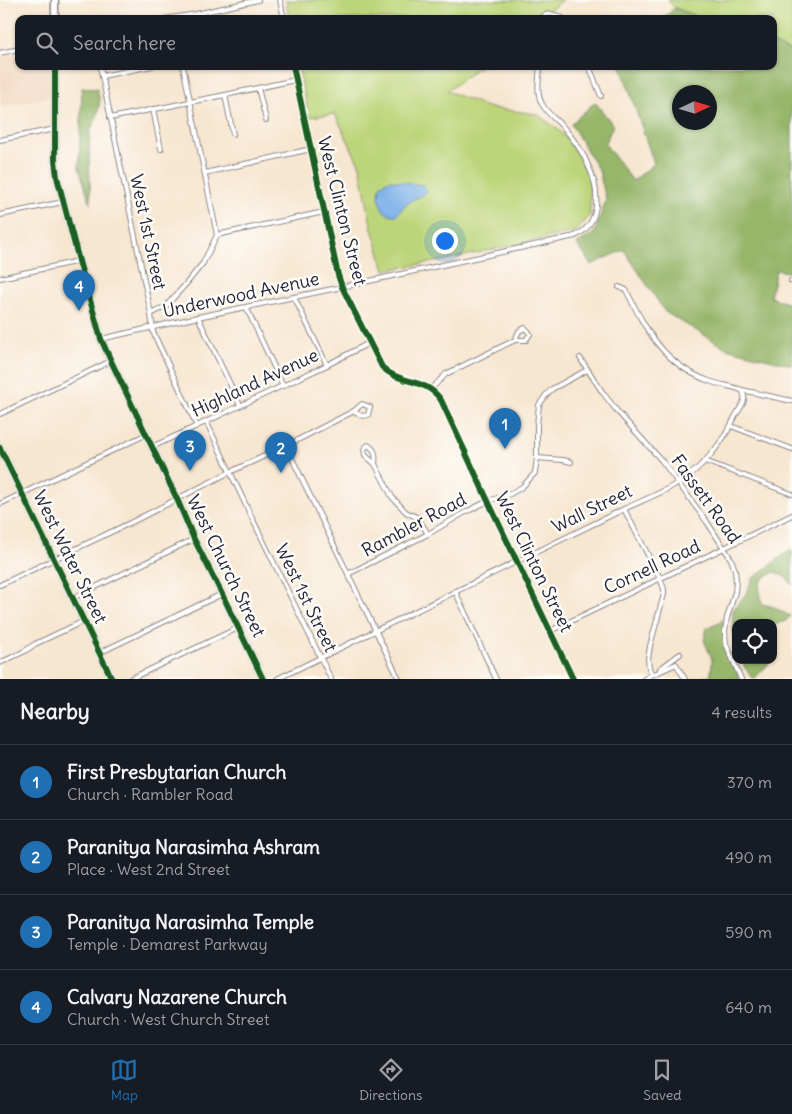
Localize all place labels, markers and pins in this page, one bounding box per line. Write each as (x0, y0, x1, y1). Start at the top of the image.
pin: 4 (63, 270, 95, 311)
pin: 1 (489, 408, 521, 449)
pin: 3 (174, 430, 206, 471)
pin: 2 (265, 432, 297, 473)

